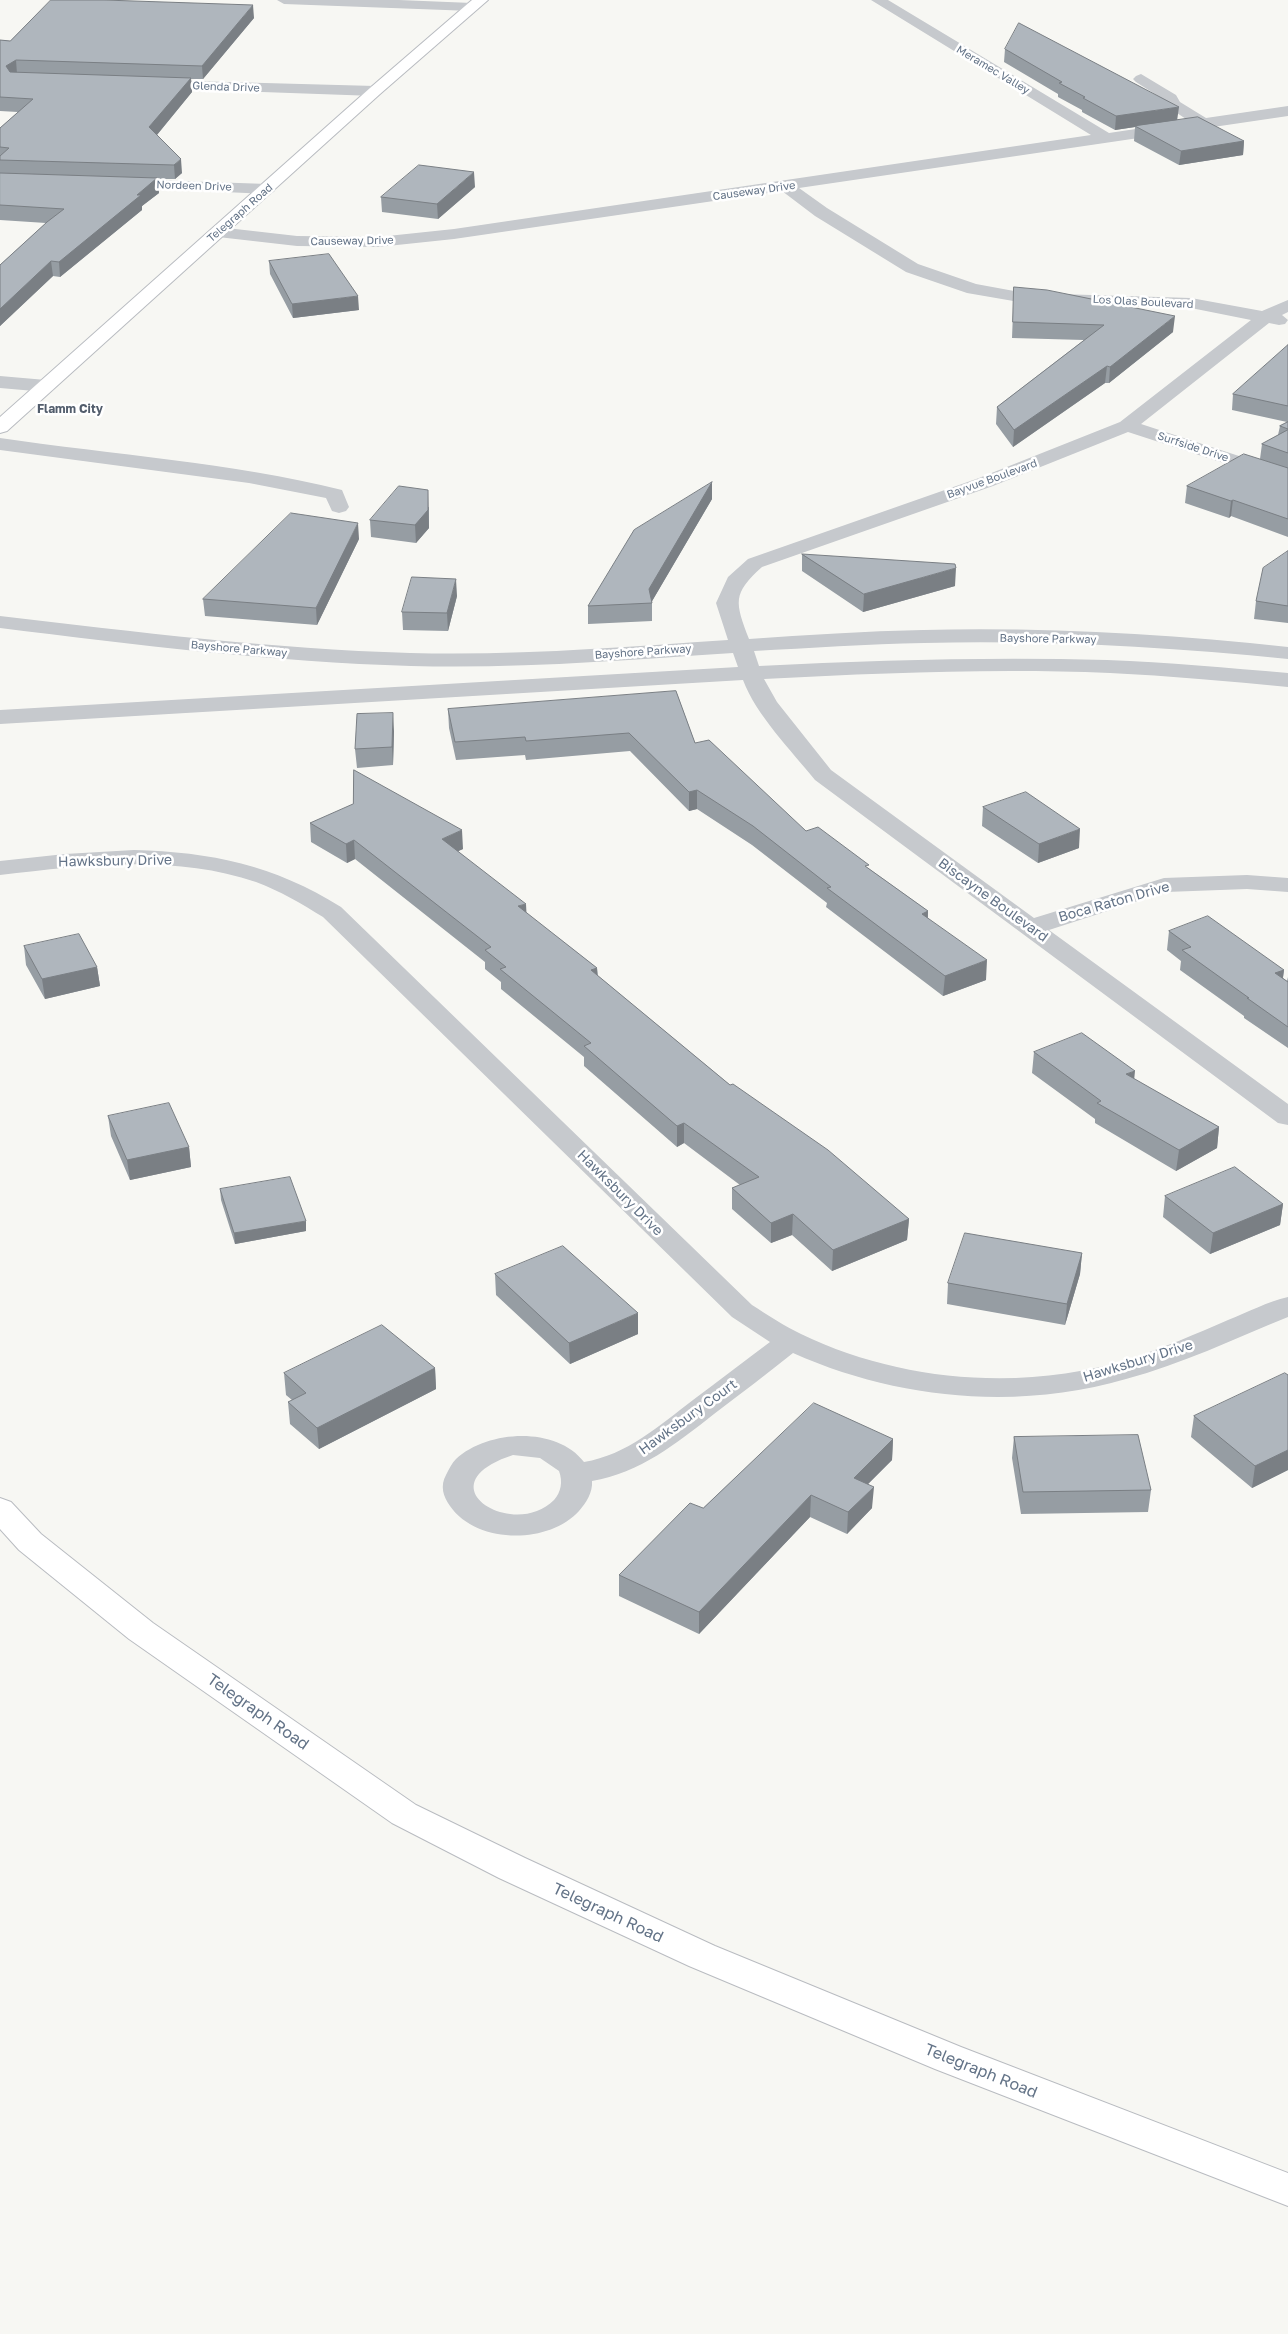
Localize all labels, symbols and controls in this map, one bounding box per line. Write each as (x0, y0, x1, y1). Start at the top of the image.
street label: Meramec Valley (954, 43, 1032, 97)
street label: Glenda Drive (192, 79, 260, 95)
street label: Nordeen Drive (156, 178, 232, 194)
street label: Causeway Drive (712, 179, 796, 203)
street label: Telegraph Road (205, 181, 275, 245)
street label: Causeway Drive (310, 234, 394, 248)
street label: Los Olas Boulevard (1092, 293, 1194, 311)
district label: Flamm City (37, 402, 103, 416)
street label: Surfside Drive (1156, 429, 1230, 465)
street label: Bayvue Boulevard (945, 457, 1039, 501)
street label: Bayshore Parkway (999, 632, 1097, 646)
street label: Bayshore Parkway (190, 638, 288, 660)
street label: Bayshore Parkway (594, 642, 692, 662)
street label: Hawksbury Drive (58, 852, 172, 870)
street label: Biscayne Boulevard (935, 855, 1051, 945)
street label: Boca Raton Drive (1057, 878, 1171, 926)
street label: Hawksbury Drive (574, 1147, 666, 1239)
street label: Hawksbury Drive (1081, 1336, 1195, 1386)
street label: Hawksbury Court (636, 1376, 740, 1458)
street label: Telegraph Road (203, 1670, 313, 1754)
street label: Telegraph Road (550, 1879, 666, 1947)
street label: Telegraph Road (922, 2040, 1040, 2102)

